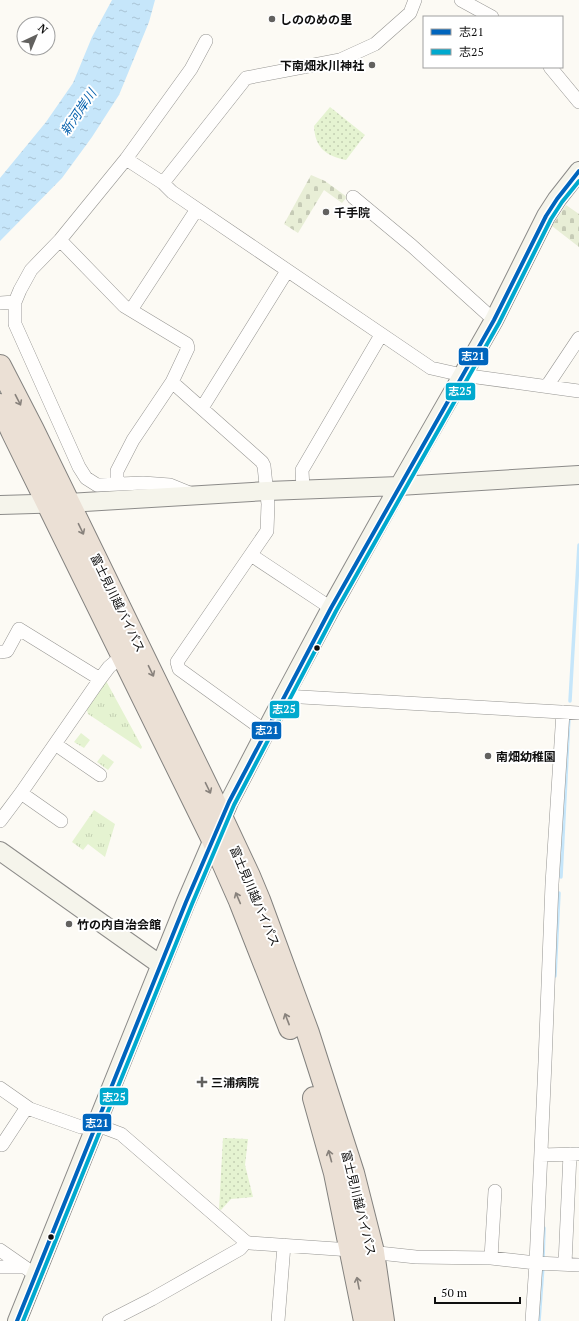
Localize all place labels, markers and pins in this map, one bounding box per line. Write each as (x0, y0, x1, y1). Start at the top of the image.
place label: しののめの里 (280, 12, 352, 27)
marker: しののめの里 (267, 14, 277, 24)
place label: 下南畑氷川神社 (280, 58, 364, 73)
marker: 下南畑氷川神社 (367, 60, 377, 70)
place label: 千手院 (334, 205, 370, 220)
marker: 千手院 (321, 207, 331, 217)
unlabelled marker (312, 643, 322, 653)
place label: 南畑幼稚園 (496, 749, 556, 764)
marker: 南畑幼稚園 (483, 751, 493, 761)
place label: 竹の内自治会館 (77, 917, 161, 932)
marker: 竹の内自治会館 (64, 919, 74, 929)
place label: 三浦病院 (211, 1075, 259, 1090)
marker: 三浦病院 (196, 1076, 208, 1088)
unlabelled marker (46, 1232, 56, 1242)

